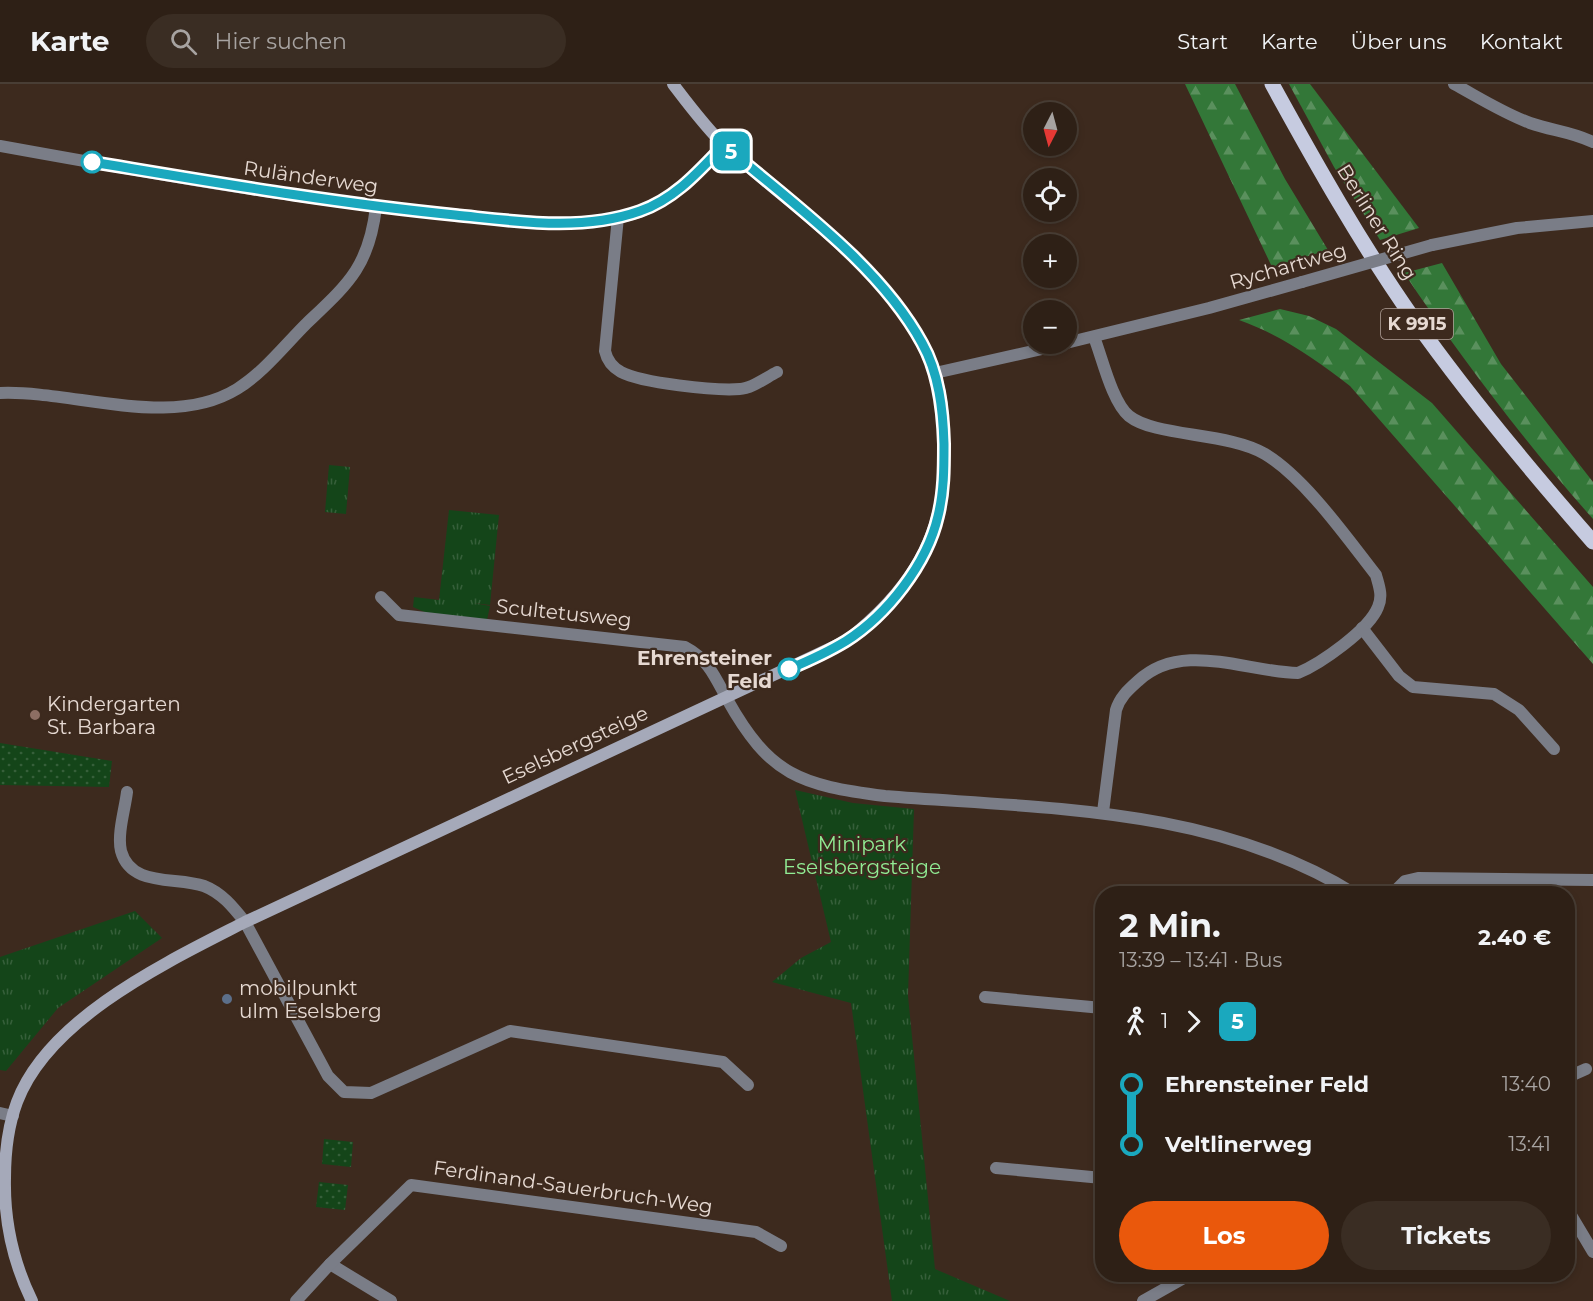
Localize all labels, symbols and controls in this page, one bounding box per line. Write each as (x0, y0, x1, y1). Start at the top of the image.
search box (146, 14, 566, 68)
text: Karte (30, 24, 110, 58)
icon: search (167, 25, 200, 58)
text: Hier suchen (215, 28, 347, 55)
text: Start (1177, 29, 1228, 54)
text: Karte (1261, 29, 1318, 54)
text: Über uns (1351, 29, 1447, 54)
text: Kontakt (1480, 29, 1563, 54)
north arrow (1023, 102, 1077, 156)
map controls (1023, 102, 1077, 354)
line badge: 5 (712, 132, 750, 170)
text: 5 (725, 139, 737, 164)
unlabelled marker (81, 151, 103, 173)
street label: Ruländerweg (242, 156, 380, 198)
street label: Berliner Ring (1332, 160, 1422, 284)
button: locate (1023, 168, 1077, 222)
button: + (1023, 234, 1077, 288)
street label: Rychartweg (1227, 238, 1349, 294)
button: − (1023, 300, 1077, 354)
road number: K 9915 (1381, 309, 1453, 339)
street label: Scultetusweg (495, 594, 633, 632)
place label: Ehrensteiner Feld (637, 646, 772, 693)
marker: Ehrensteiner Feld (778, 658, 800, 680)
place label: Kindergarten St. Barbara (47, 692, 181, 739)
street label: Eselsbergsteige (498, 701, 652, 789)
marker: Kindergarten St. Barbara (28, 708, 42, 722)
park label: Minipark Eselsbergsteige (783, 832, 941, 879)
text: 2 Min. (1119, 905, 1221, 945)
text: 2.40 € (1478, 924, 1551, 951)
text: 13:39 – 13:41 · Bus (1119, 948, 1282, 972)
place label: mobilpunkt ulm Eselsberg (239, 976, 382, 1023)
marker: mobilpunkt ulm Eselsberg (220, 992, 234, 1006)
icon: walk (1119, 1005, 1152, 1038)
icon: forward (1177, 1005, 1210, 1038)
text: 1 (1161, 1009, 1168, 1033)
text: 5 (1231, 1009, 1244, 1034)
text: Ehrensteiner Feld (1165, 1071, 1369, 1098)
text: 13:40 (1502, 1072, 1551, 1096)
text: Veltlinerweg (1165, 1131, 1312, 1158)
text: 13:41 (1508, 1132, 1551, 1156)
street label: Ferdinand-Sauerbruch-Weg (432, 1155, 714, 1219)
button: Los (1119, 1201, 1329, 1270)
button: Tickets (1341, 1201, 1551, 1270)

